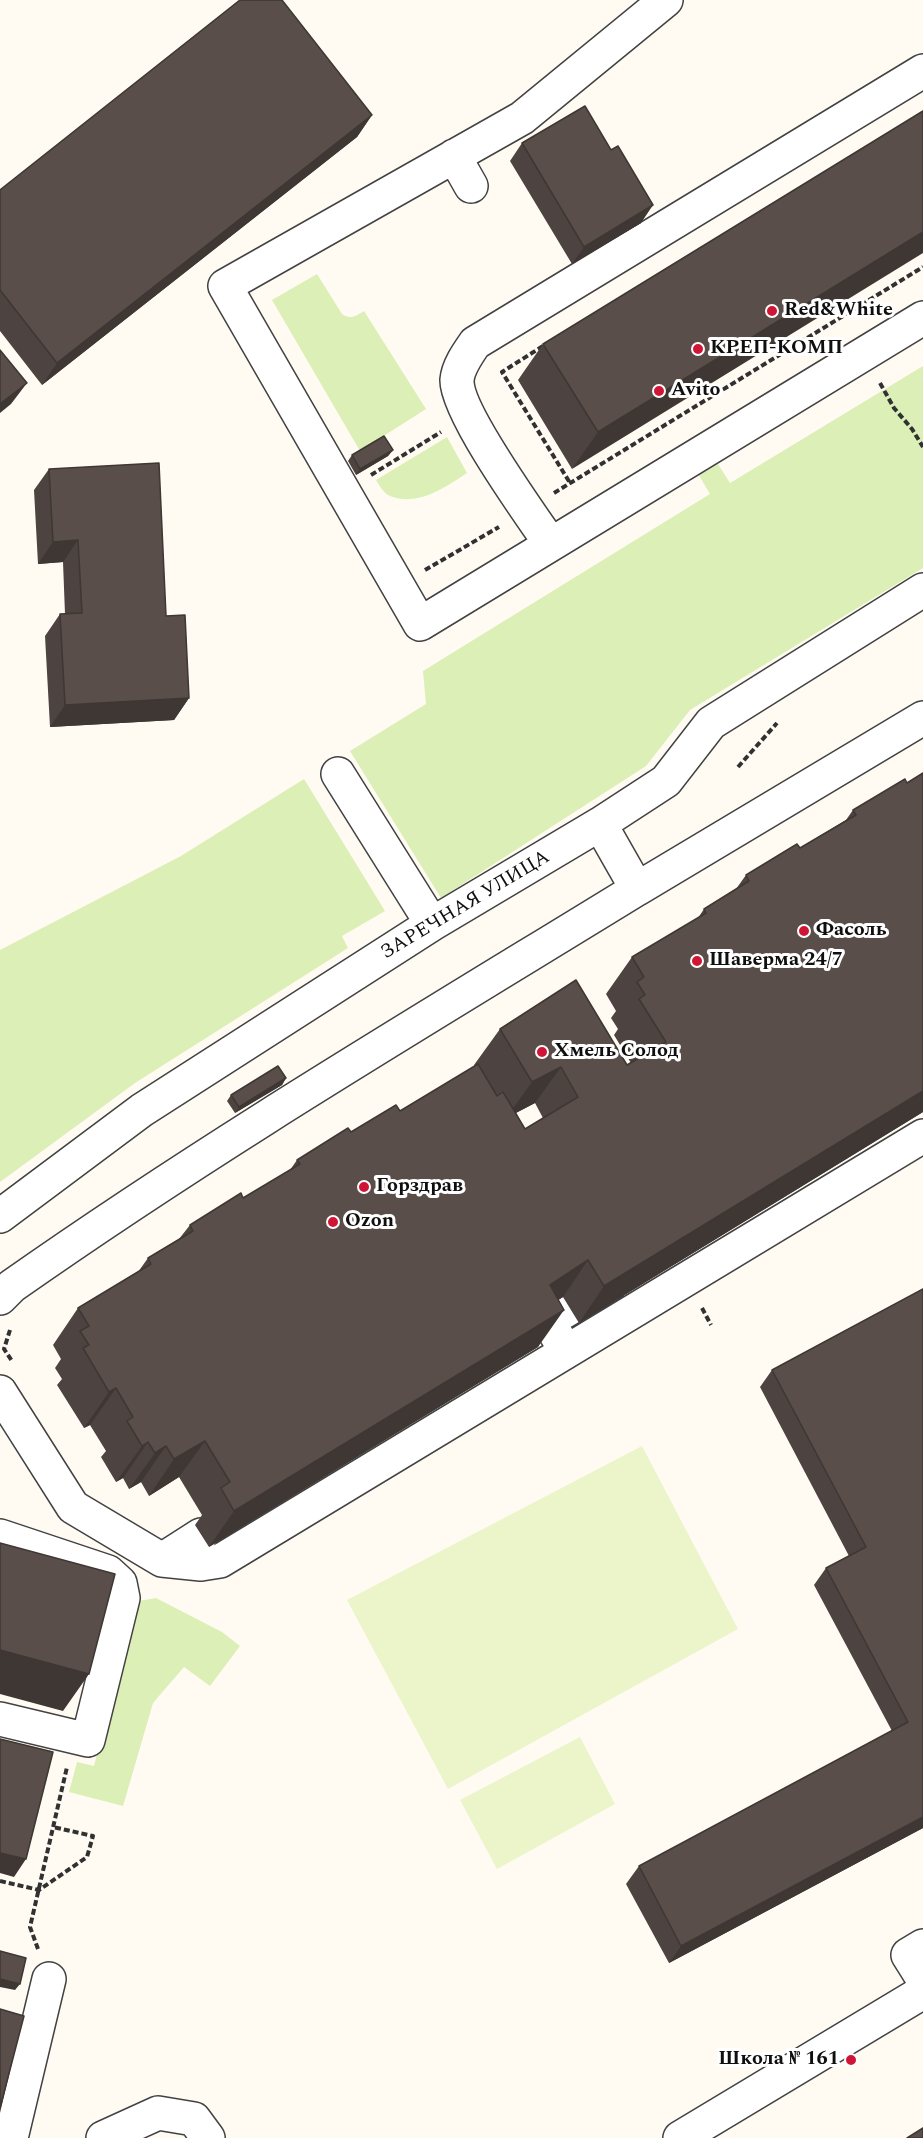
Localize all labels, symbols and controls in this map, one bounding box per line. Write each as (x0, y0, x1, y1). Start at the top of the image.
place label: Red&White (784, 299, 893, 323)
marker: Red&White (765, 304, 779, 318)
place label: КРЕП-КОМП (710, 337, 843, 361)
marker: КРЕП-КОМП (691, 342, 705, 356)
place label: Avito (671, 379, 721, 403)
marker: Avito (652, 384, 666, 398)
street label: ЗАРЕЧНАЯ УЛИЦА (377, 846, 555, 966)
place label: Фасоль (816, 919, 886, 943)
marker: Фасоль (797, 924, 811, 938)
place label: Шаверма 24/7 (709, 949, 843, 973)
marker: Шаверма 24/7 (690, 954, 704, 968)
place label: Хмель Солод (554, 1040, 679, 1064)
marker: Хмель Солод (535, 1045, 549, 1059)
place label: Горздрав (376, 1175, 463, 1199)
marker: Горздрав (357, 1180, 371, 1194)
place label: Ozon (345, 1210, 394, 1234)
marker: Ozon (326, 1215, 340, 1229)
place label: Школа № 161 (718, 2048, 839, 2072)
marker: Школа № 161 (844, 2053, 858, 2067)

